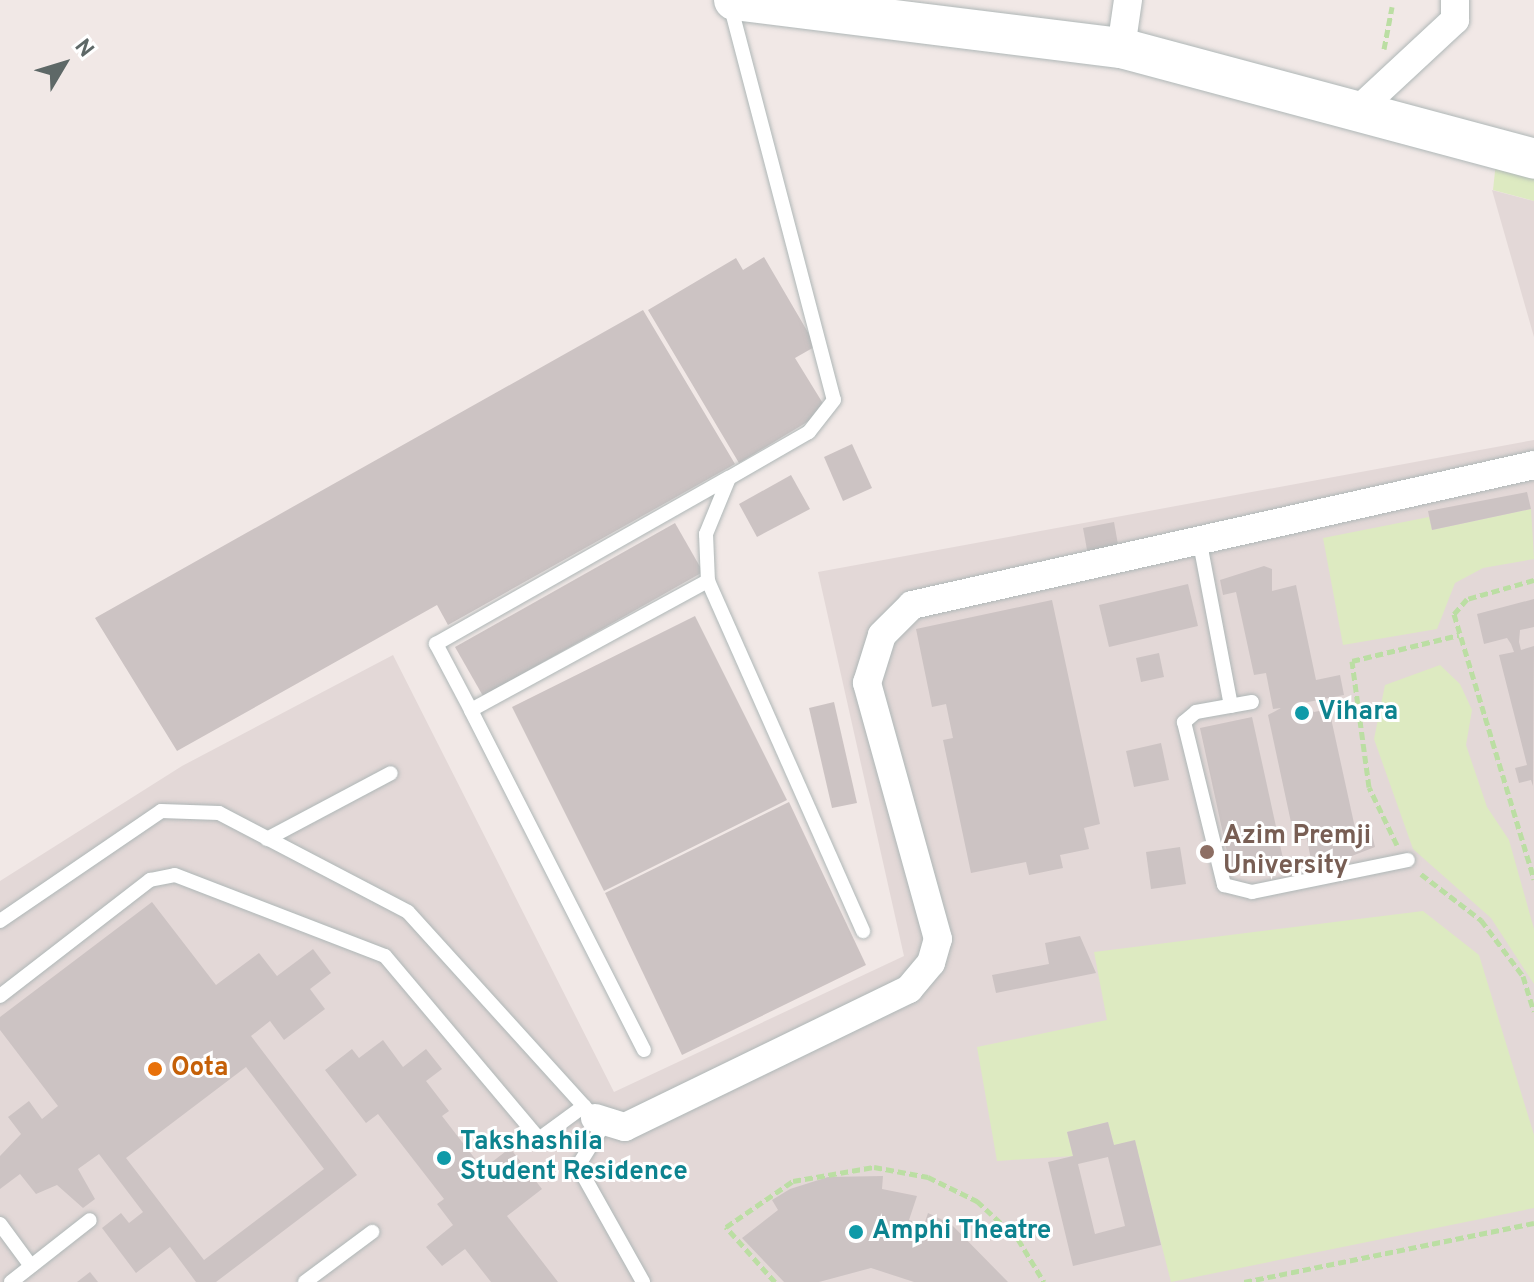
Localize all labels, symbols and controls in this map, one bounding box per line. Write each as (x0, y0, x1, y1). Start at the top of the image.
north arrow (24, 24, 104, 104)
text: N (68, 34, 99, 63)
place label: Vihara (1318, 697, 1398, 729)
marker: Vihara (1293, 704, 1311, 722)
place label: Azim Premji University (1223, 821, 1371, 882)
marker: Azim Premji University (1198, 843, 1216, 861)
place label: Oota (171, 1053, 228, 1085)
marker: Oota (146, 1060, 164, 1078)
place label: Takshashila Student Residence (460, 1127, 688, 1188)
marker: Takshashila Student Residence (435, 1149, 453, 1167)
place label: Amphi Theatre (872, 1216, 1051, 1248)
marker: Amphi Theatre (847, 1223, 865, 1241)

